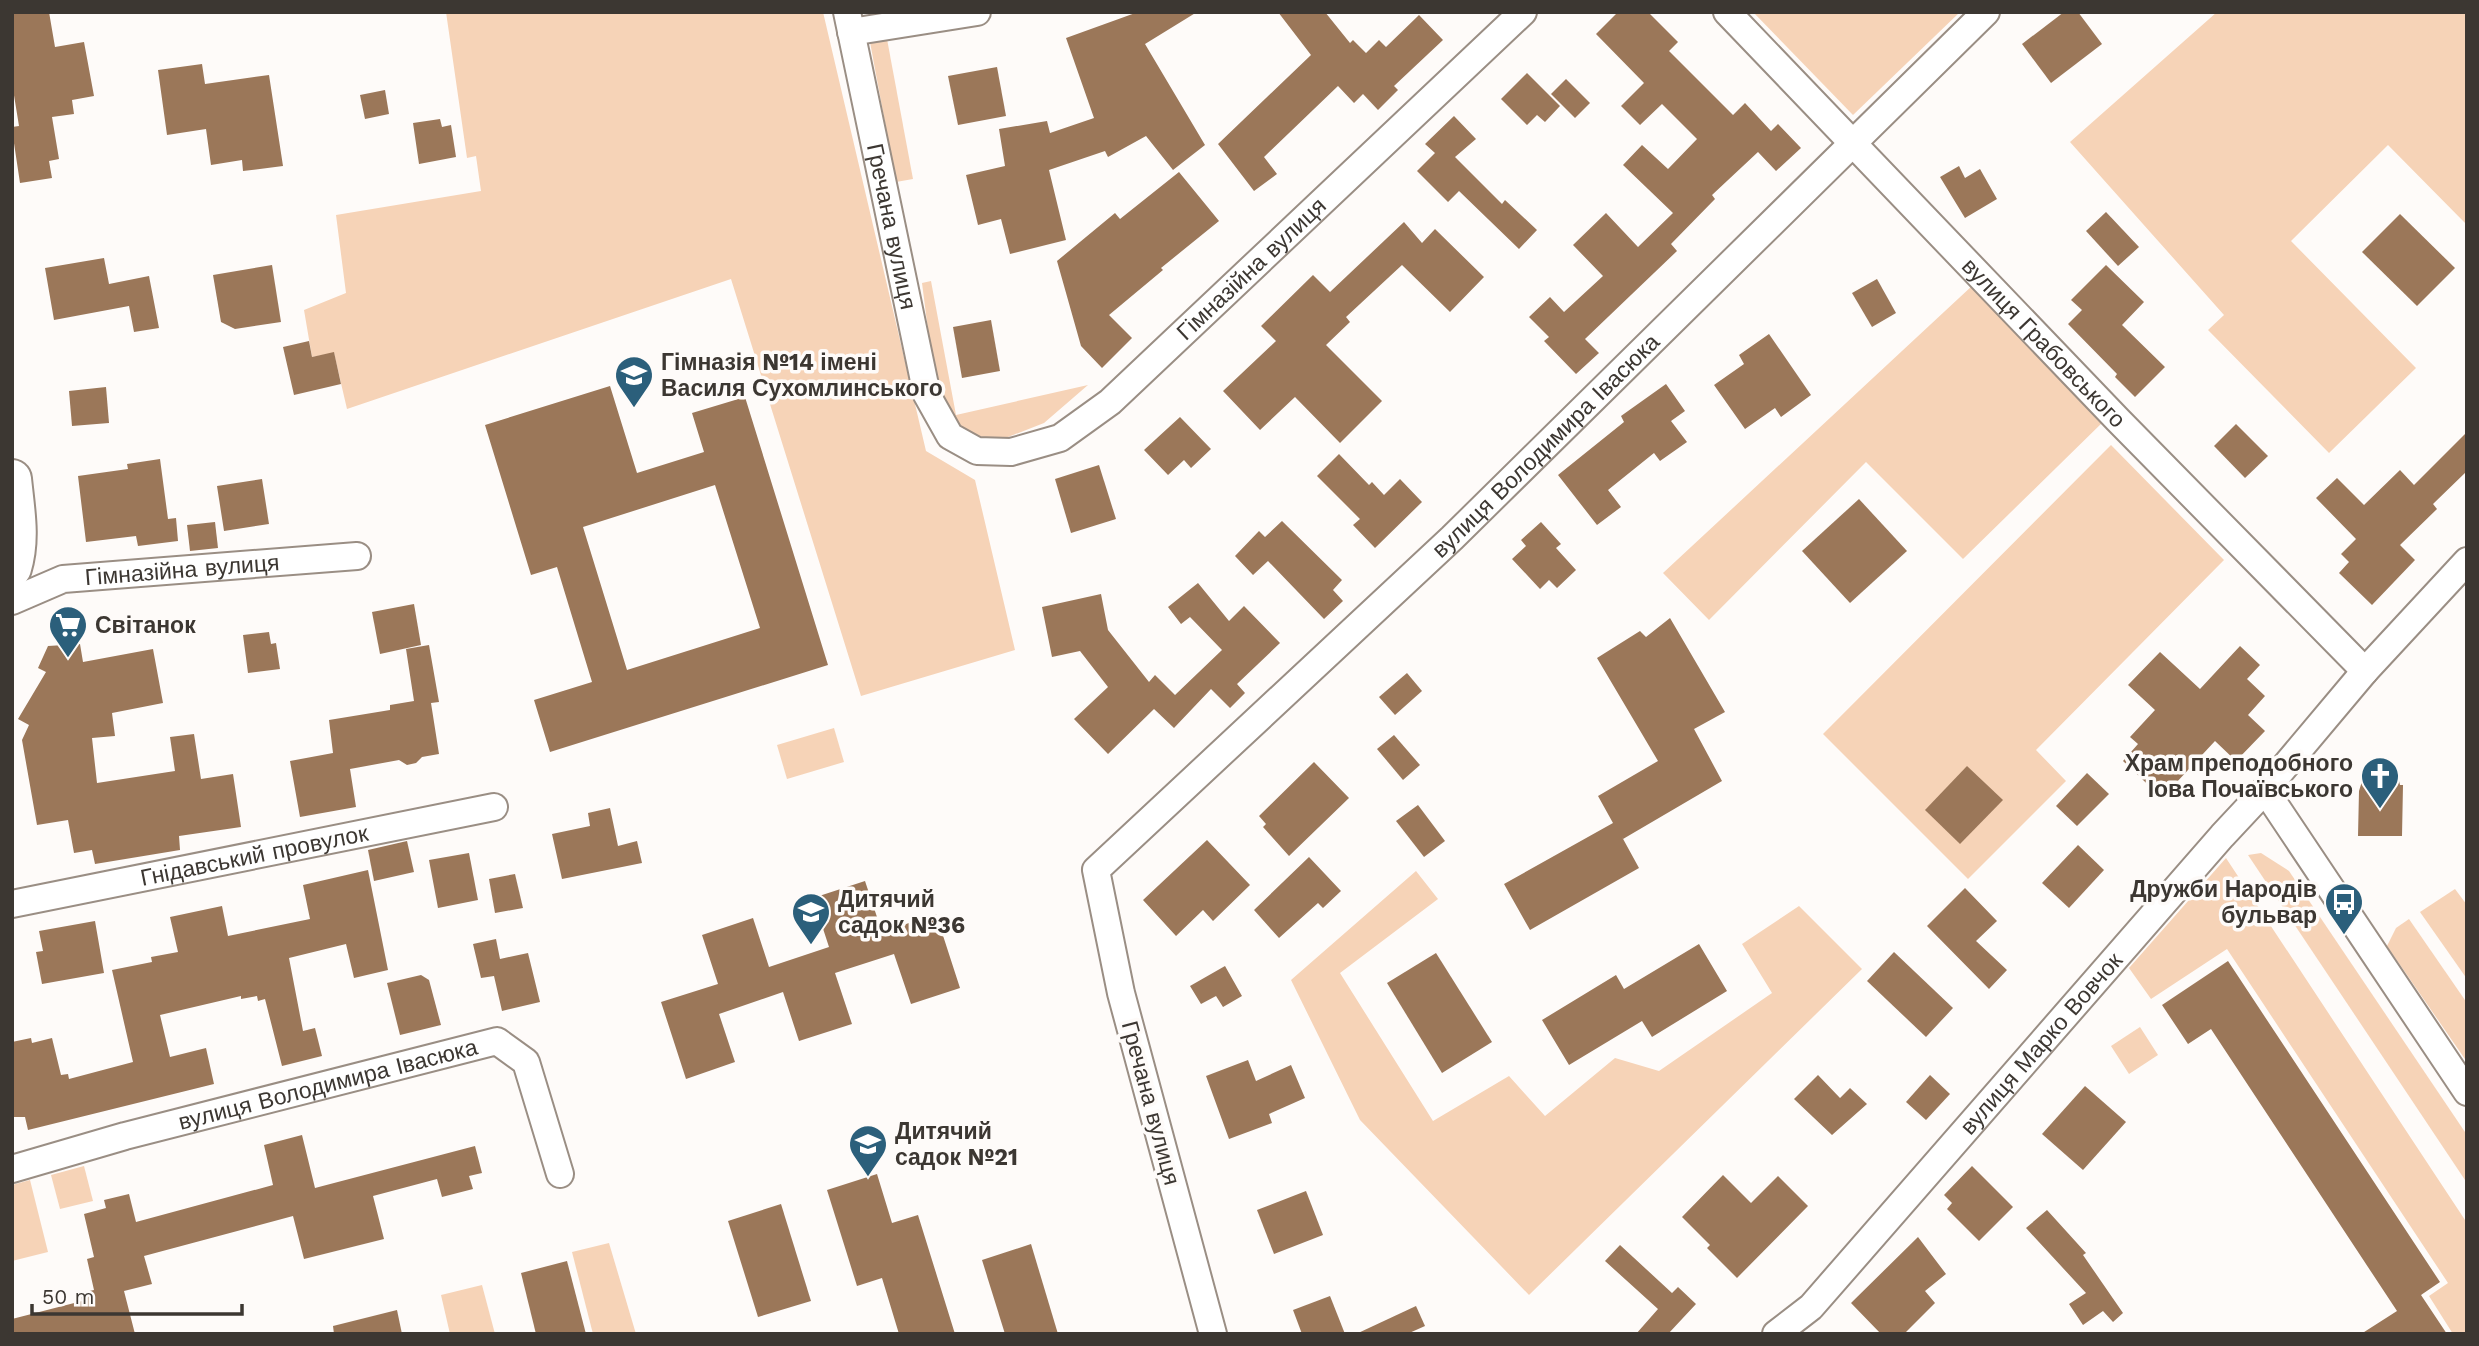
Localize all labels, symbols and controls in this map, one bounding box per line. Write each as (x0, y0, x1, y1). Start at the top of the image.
street label: Гречана вулиця (861, 141, 922, 312)
street label: Гімназійна вулиця (1171, 192, 1332, 346)
street label: вулиця Грабовського (1956, 253, 2131, 433)
street label: вулиця Володимира Івасюка (1427, 328, 1665, 564)
place label: Гімназія №14 імені Василя Сухомлинського (661, 349, 943, 402)
school or university icon: Гімназія №14 імені Василя Сухомлинського (613, 354, 655, 409)
street label: Гімназійна вулиця (84, 549, 280, 591)
supermarket icon: Світанок (47, 604, 89, 659)
place label: Світанок (95, 612, 196, 639)
place label: Храм преподобного Іова Почаївського (2125, 750, 2353, 803)
church icon: Храм преподобного Іова Почаївського (2359, 755, 2401, 810)
street label: Гнідавський провулок (138, 819, 371, 892)
place label: Дружби Народів бульвар (2130, 876, 2317, 929)
bus stop icon: Дружби Народів бульвар (2323, 881, 2365, 936)
place label: Дитячий садок №36 (838, 886, 965, 939)
school or university icon: Дитячий садок №36 (790, 891, 832, 946)
street label: вулиця Марко Вовчок (1955, 947, 2129, 1140)
street label: Гречана вулиця (1116, 1018, 1185, 1188)
street label: вулиця Володимира Івасюка (175, 1033, 481, 1136)
place label: Дитячий садок №21 (895, 1118, 1018, 1171)
school or university icon: Дитячий садок №21 (847, 1123, 889, 1178)
scale bar (32, 1272, 242, 1316)
text: 50 m (42, 1284, 94, 1309)

